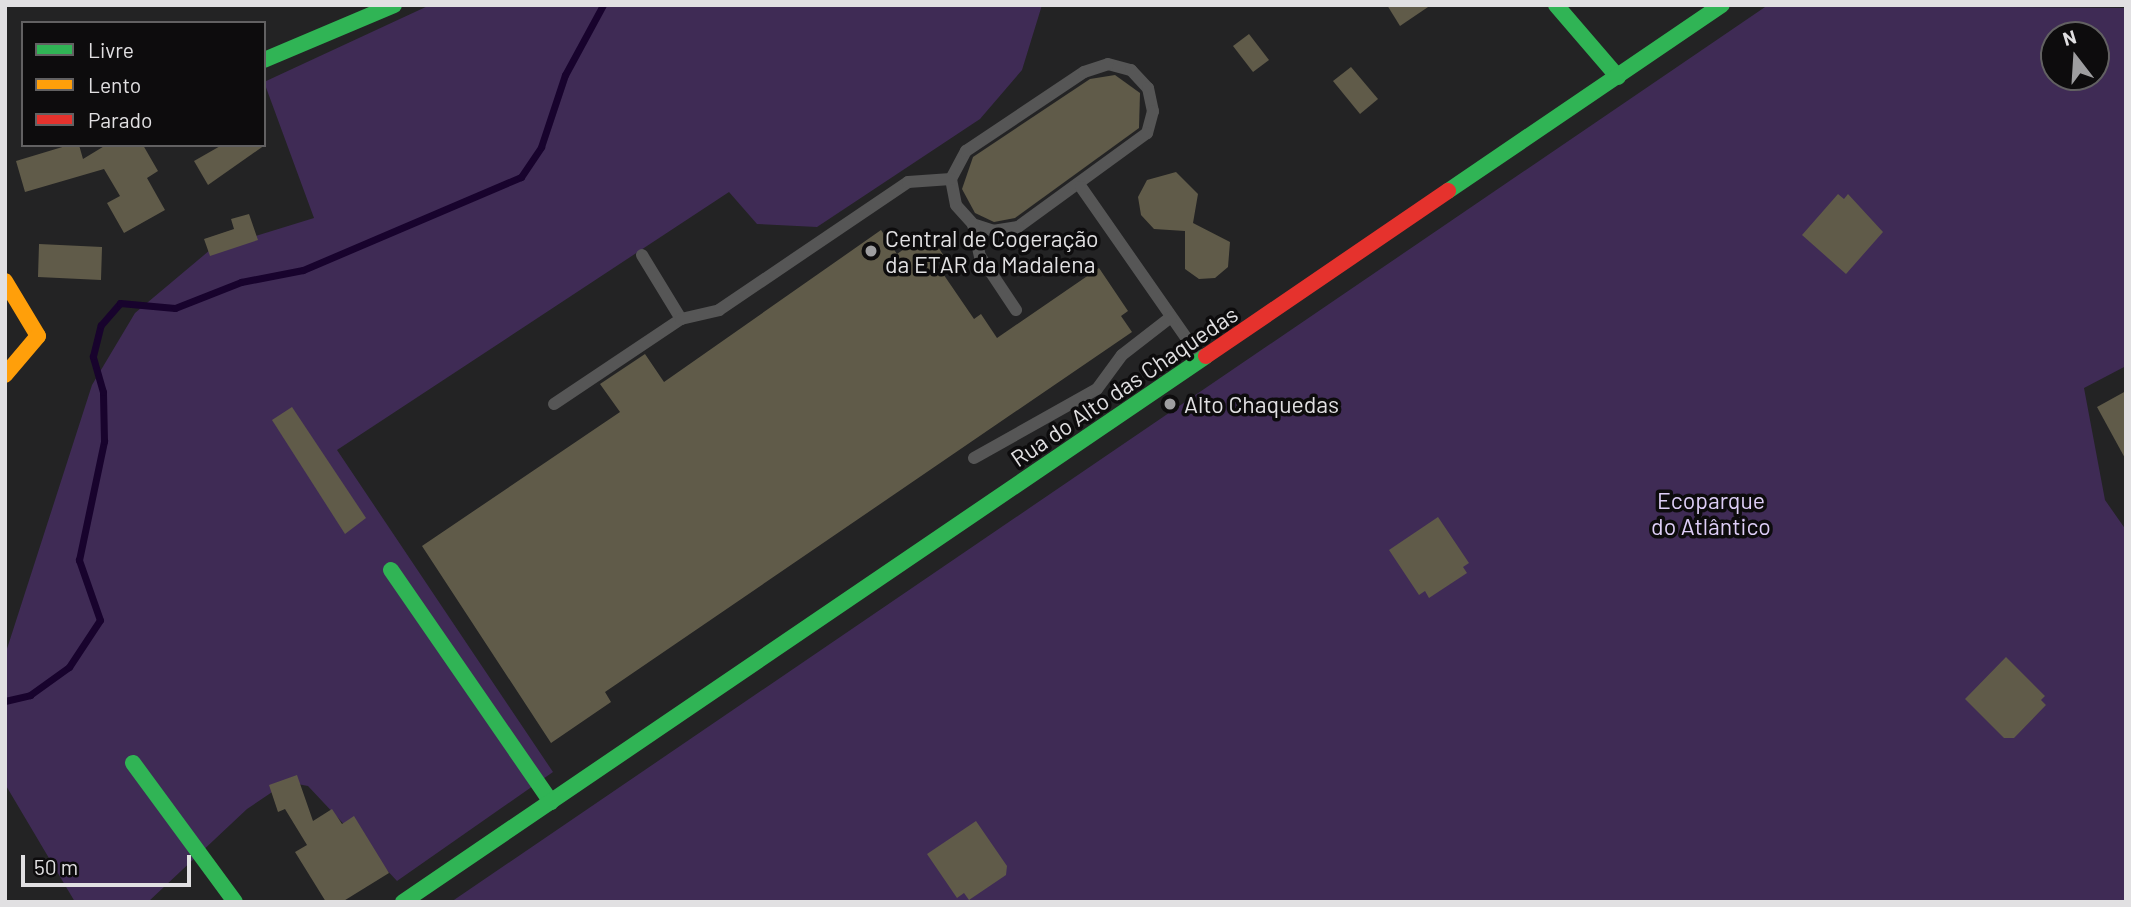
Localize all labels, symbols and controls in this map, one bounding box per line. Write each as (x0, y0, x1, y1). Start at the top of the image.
legend (21, 21, 266, 147)
north arrow (2040, 21, 2110, 91)
text: N (2060, 25, 2079, 50)
text: Livre (88, 37, 134, 62)
text: Lento (88, 72, 141, 97)
text: Parado (88, 107, 152, 132)
place label: Central de Cogeração da ETAR da Madalena (885, 224, 1099, 278)
marker: Central de Cogeração da ETAR da Madalena (863, 243, 879, 259)
street label: Rua do Alto das Chaquedas (1005, 300, 1243, 472)
place label: Alto Chaquedas (1184, 390, 1339, 418)
marker: Alto Chaquedas (1162, 396, 1178, 412)
park label: Ecoparque do Atlântico (1651, 486, 1771, 540)
scale bar (24, 841, 194, 885)
text: 50 m (34, 854, 78, 879)

